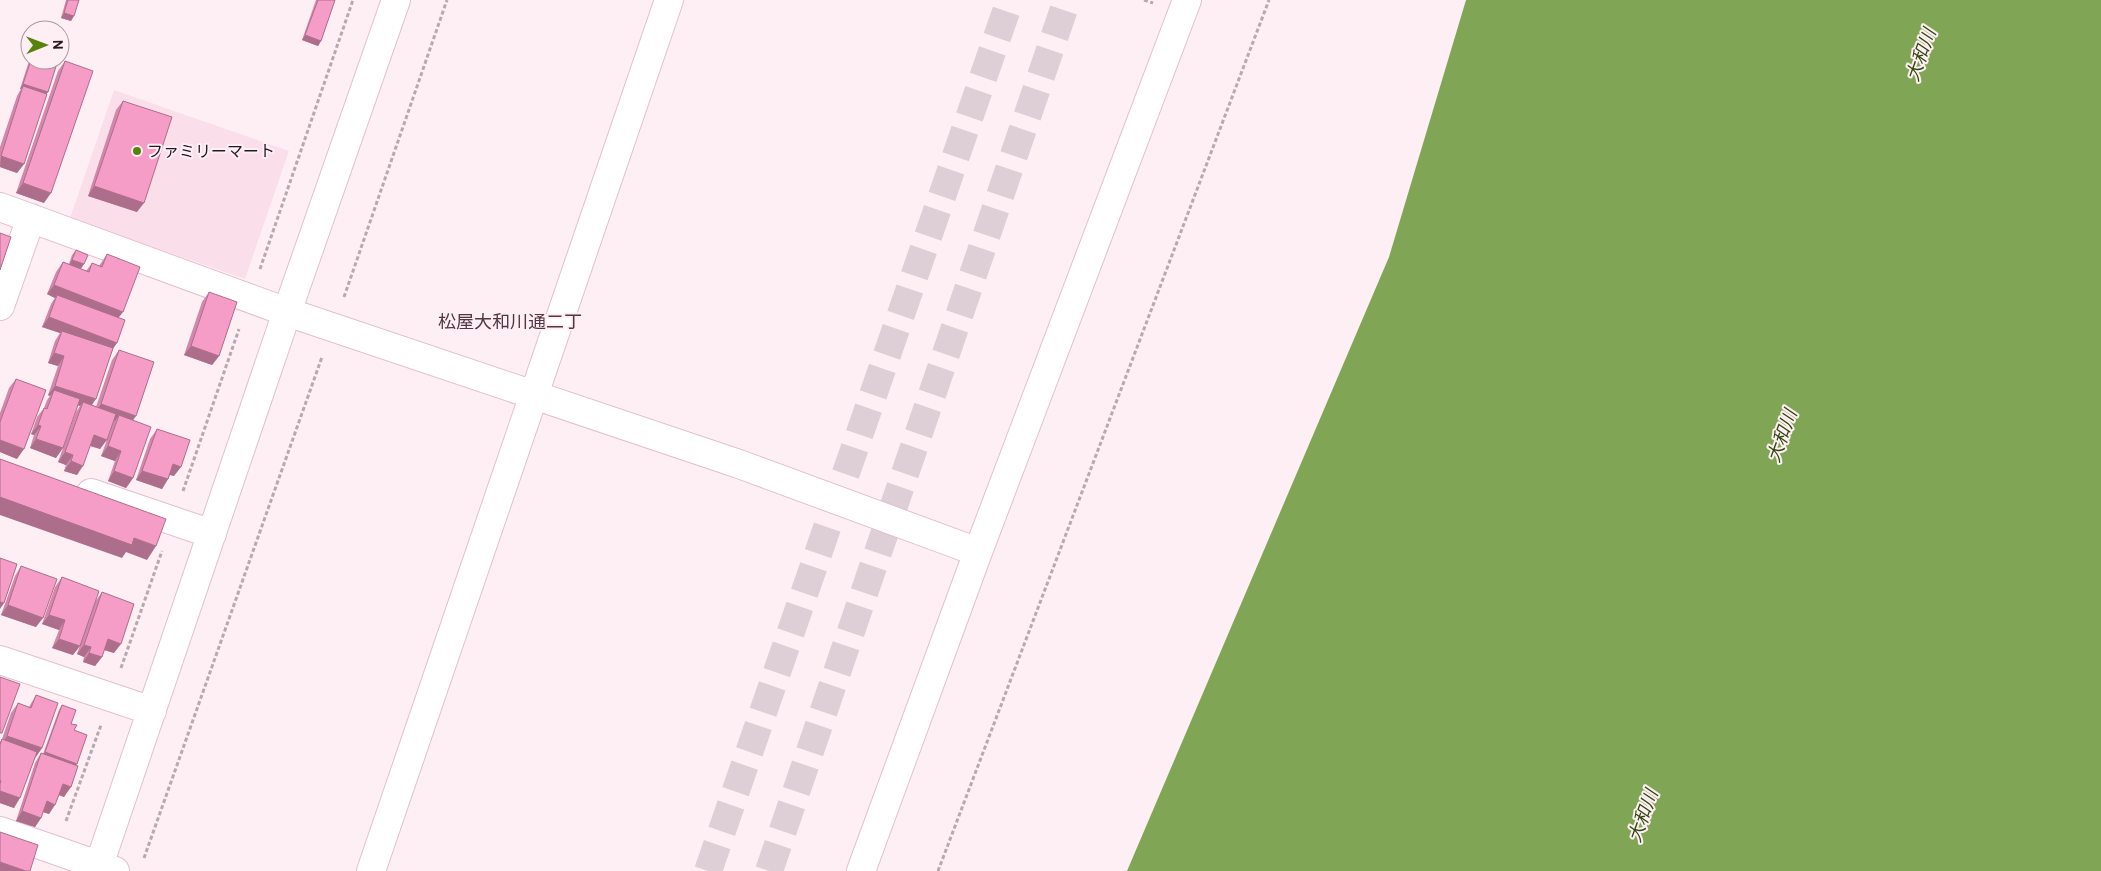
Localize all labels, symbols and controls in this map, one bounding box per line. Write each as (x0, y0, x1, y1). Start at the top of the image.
north arrow (20, 20, 70, 70)
water label: 大和川 (1902, 24, 1943, 85)
text: N (48, 40, 65, 50)
place label: ファミリーマート (147, 143, 275, 163)
marker: ファミリーマート (131, 145, 143, 157)
district label: 松屋大和川通二丁 (438, 312, 582, 335)
water label: 大和川 (1763, 405, 1804, 466)
water label: 大和川 (1624, 785, 1665, 846)

